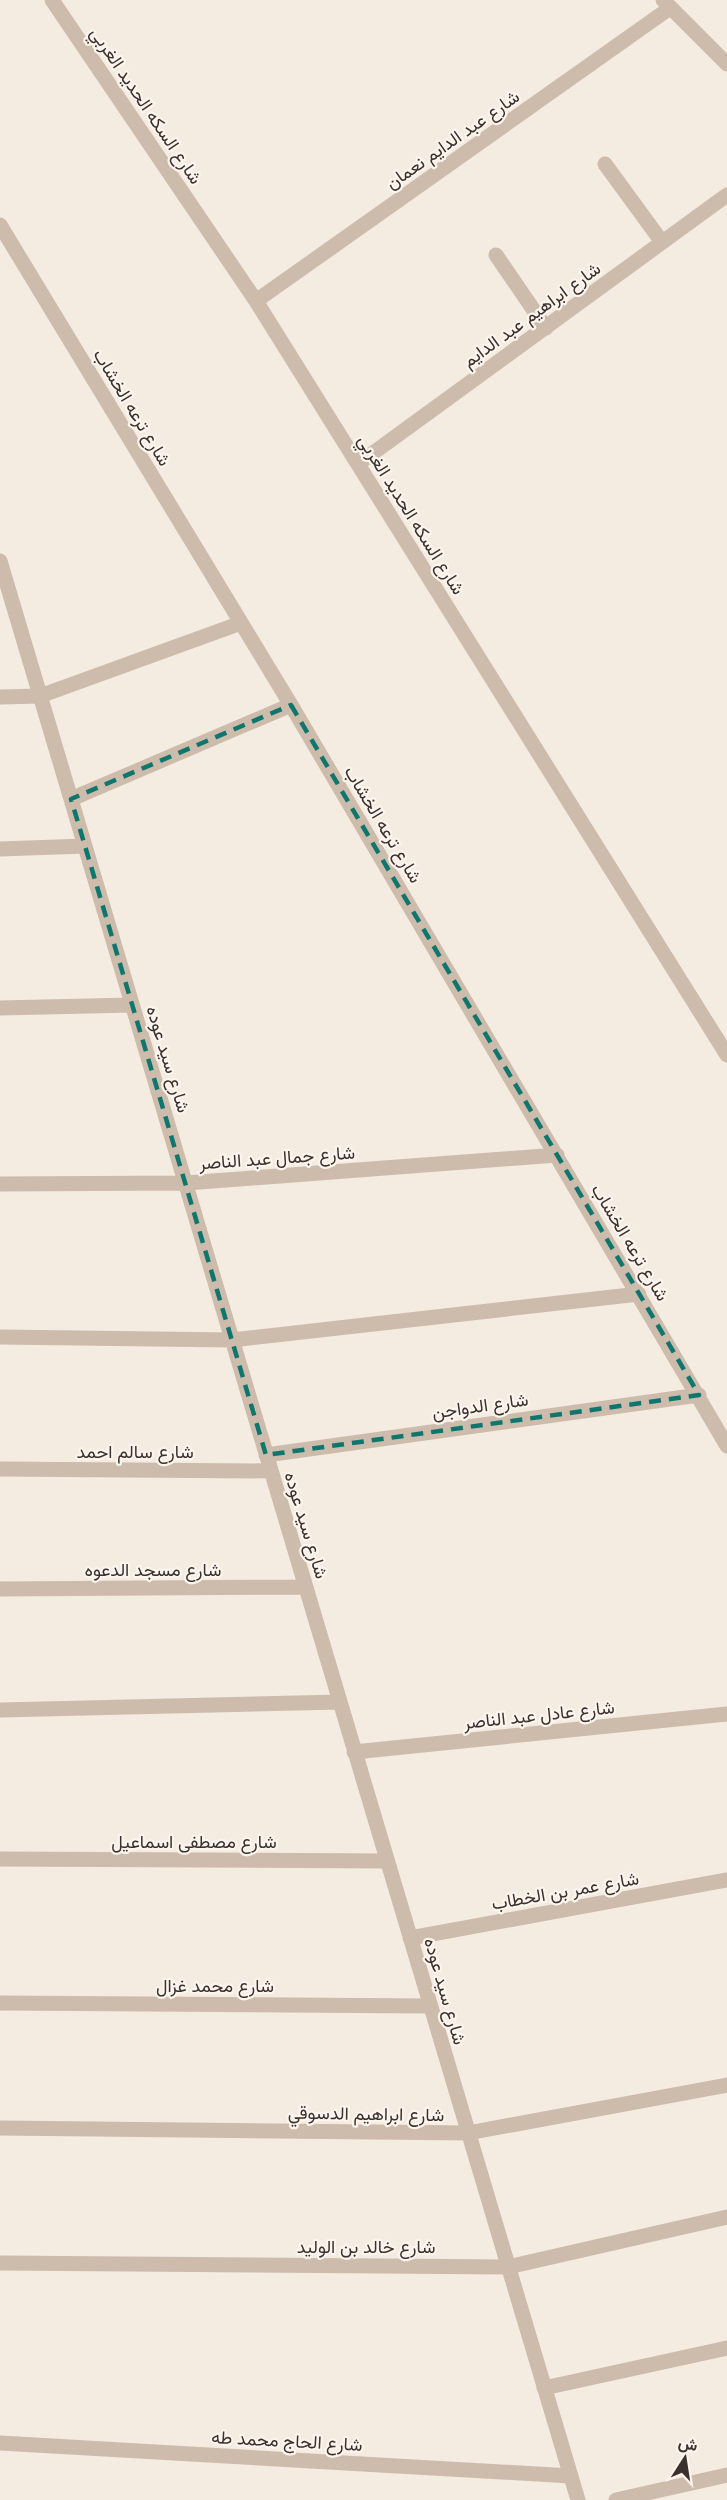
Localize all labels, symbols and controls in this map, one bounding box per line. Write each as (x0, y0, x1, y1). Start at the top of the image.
street label: شارع السكه الحديد الغربي (82, 22, 209, 190)
street label: شارع عبد الدايم نعمان (380, 84, 524, 195)
street label: شارع ابراهيم عبد الدايم (457, 256, 606, 373)
street label: شارع ترعه الخشاب (88, 344, 177, 471)
street label: شارع السكه الحديد الغربي (350, 429, 471, 601)
street label: شارع ترعه الخشاب (339, 761, 428, 888)
street label: شارع سيد عوده (140, 1003, 197, 1116)
street label: شارع جمال عبد الناصر (197, 1140, 356, 1175)
street label: شارع ترعه الخشاب (586, 1179, 675, 1306)
street label: شارع الدواجن (430, 1386, 530, 1425)
street label: شارع سالم احمد (76, 1439, 194, 1464)
street label: شارع سيد عوده (278, 1469, 335, 1582)
street label: شارع مسجد الدعوه (85, 1557, 221, 1582)
street label: شارع عادل عبد الناصر (461, 1694, 616, 1735)
street label: شارع مصطفى اسماعيل (111, 1829, 277, 1854)
street label: شارع عمر بن الخطاب (489, 1865, 641, 1916)
street label: شارع سيد عوده (418, 1935, 473, 2048)
street label: شارع محمد غزال (156, 1973, 274, 1998)
street label: شارع ابراهيم الدسوقي (288, 2100, 444, 2130)
street label: شارع خالد بن الوليد (297, 2234, 435, 2259)
street label: شارع الحاج محمد طه (211, 2424, 363, 2457)
north arrow (655, 2428, 715, 2488)
text: ش (676, 2431, 700, 2456)

